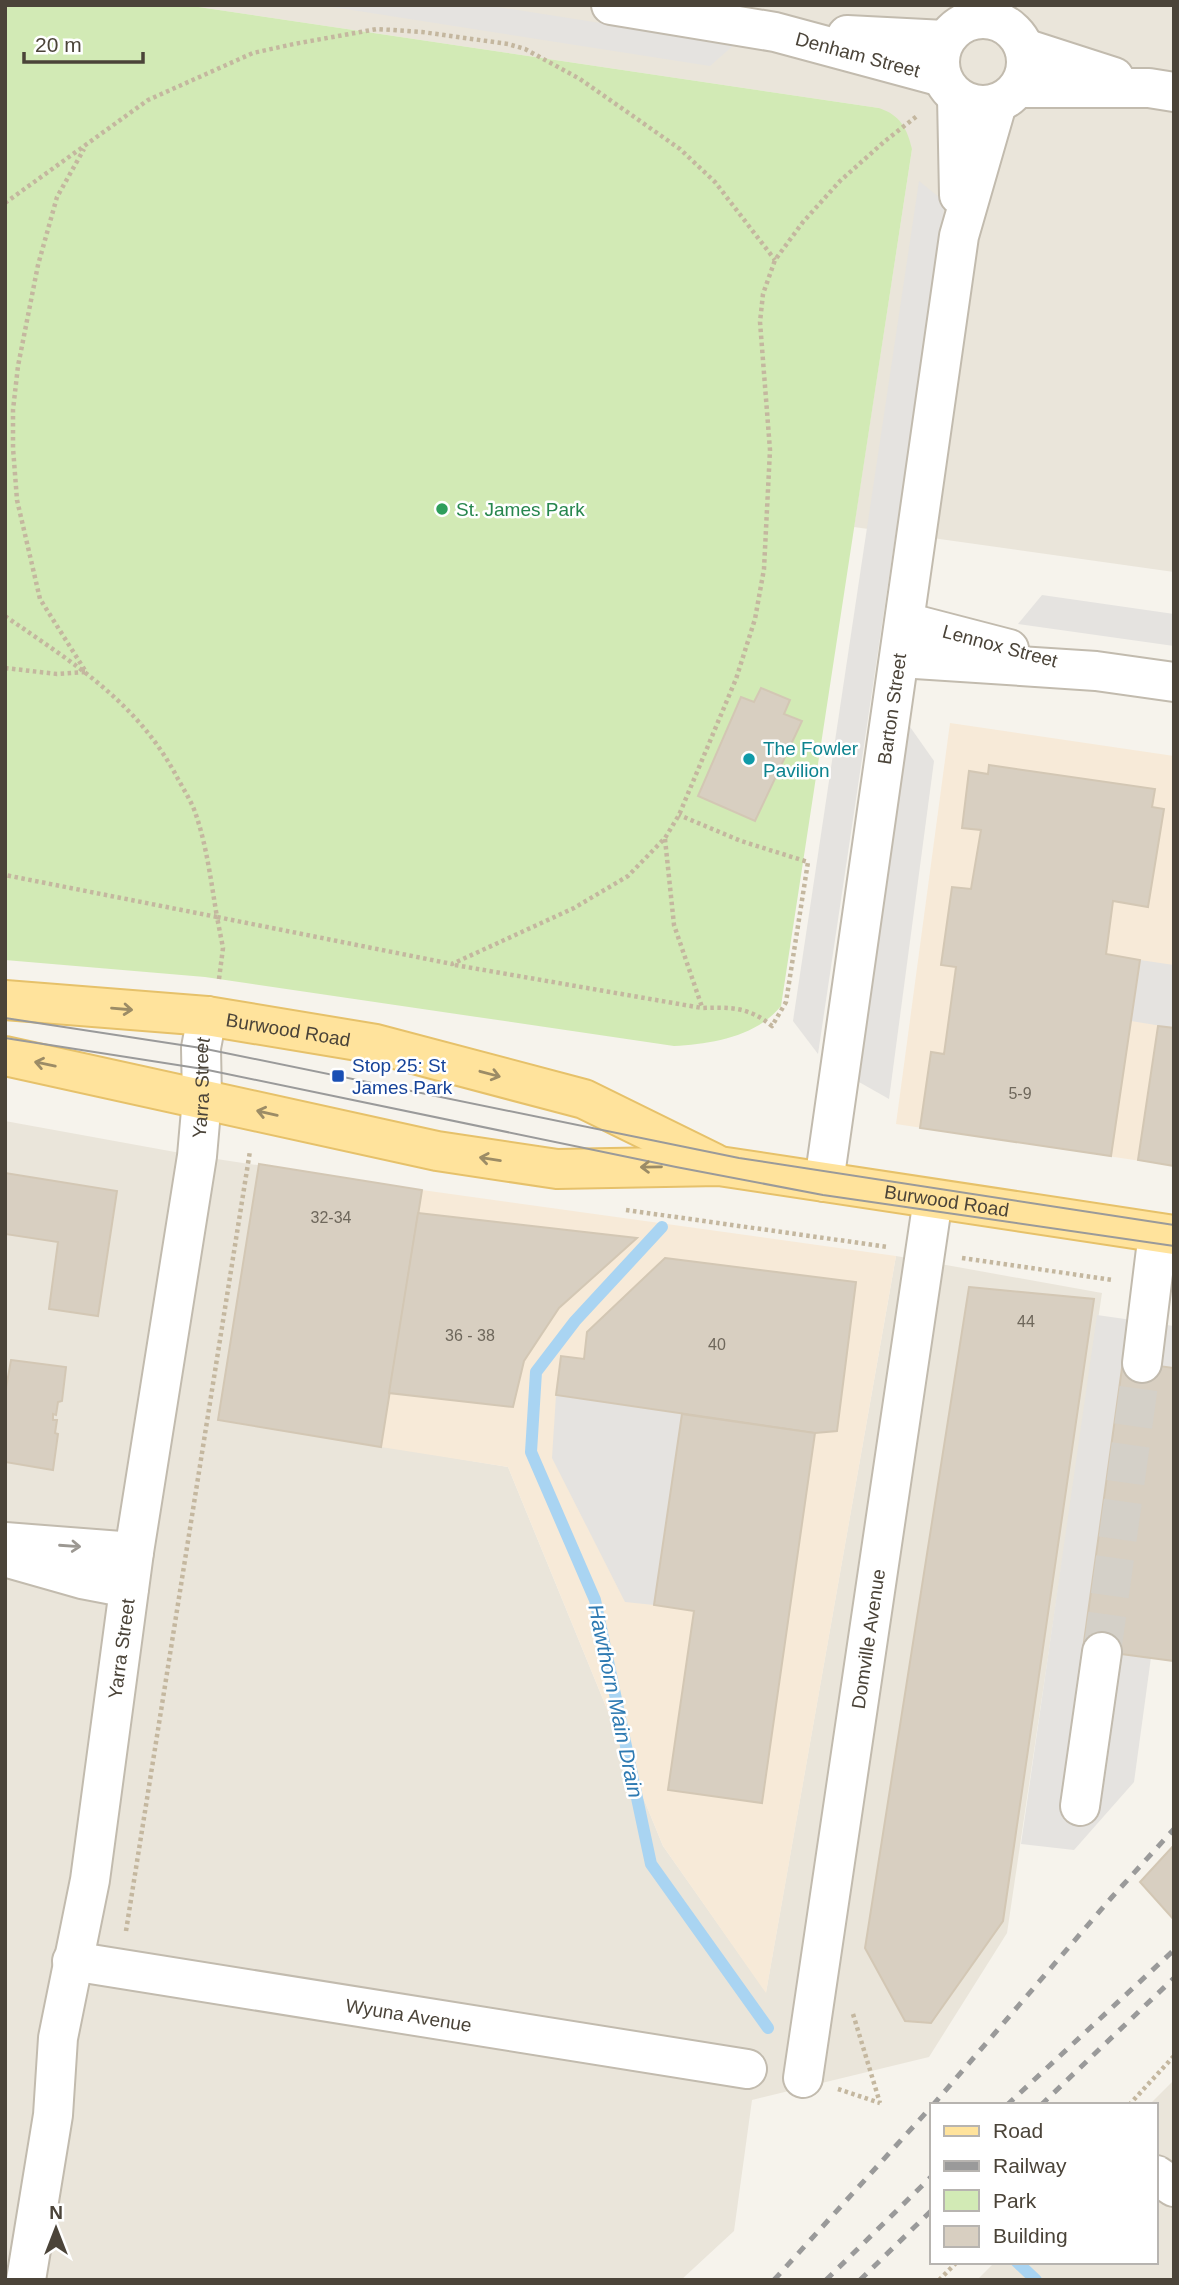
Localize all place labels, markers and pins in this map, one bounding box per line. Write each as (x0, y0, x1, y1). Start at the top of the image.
place label: St. James Park (456, 499, 585, 520)
marker: St. James Park (434, 501, 450, 517)
place label: The Fowler Pavilion (763, 738, 859, 781)
marker: The Fowler Pavilion (741, 751, 757, 767)
place label: Stop 25: St James Park (352, 1055, 453, 1098)
marker: Stop 25: St James Park (330, 1068, 346, 1084)

